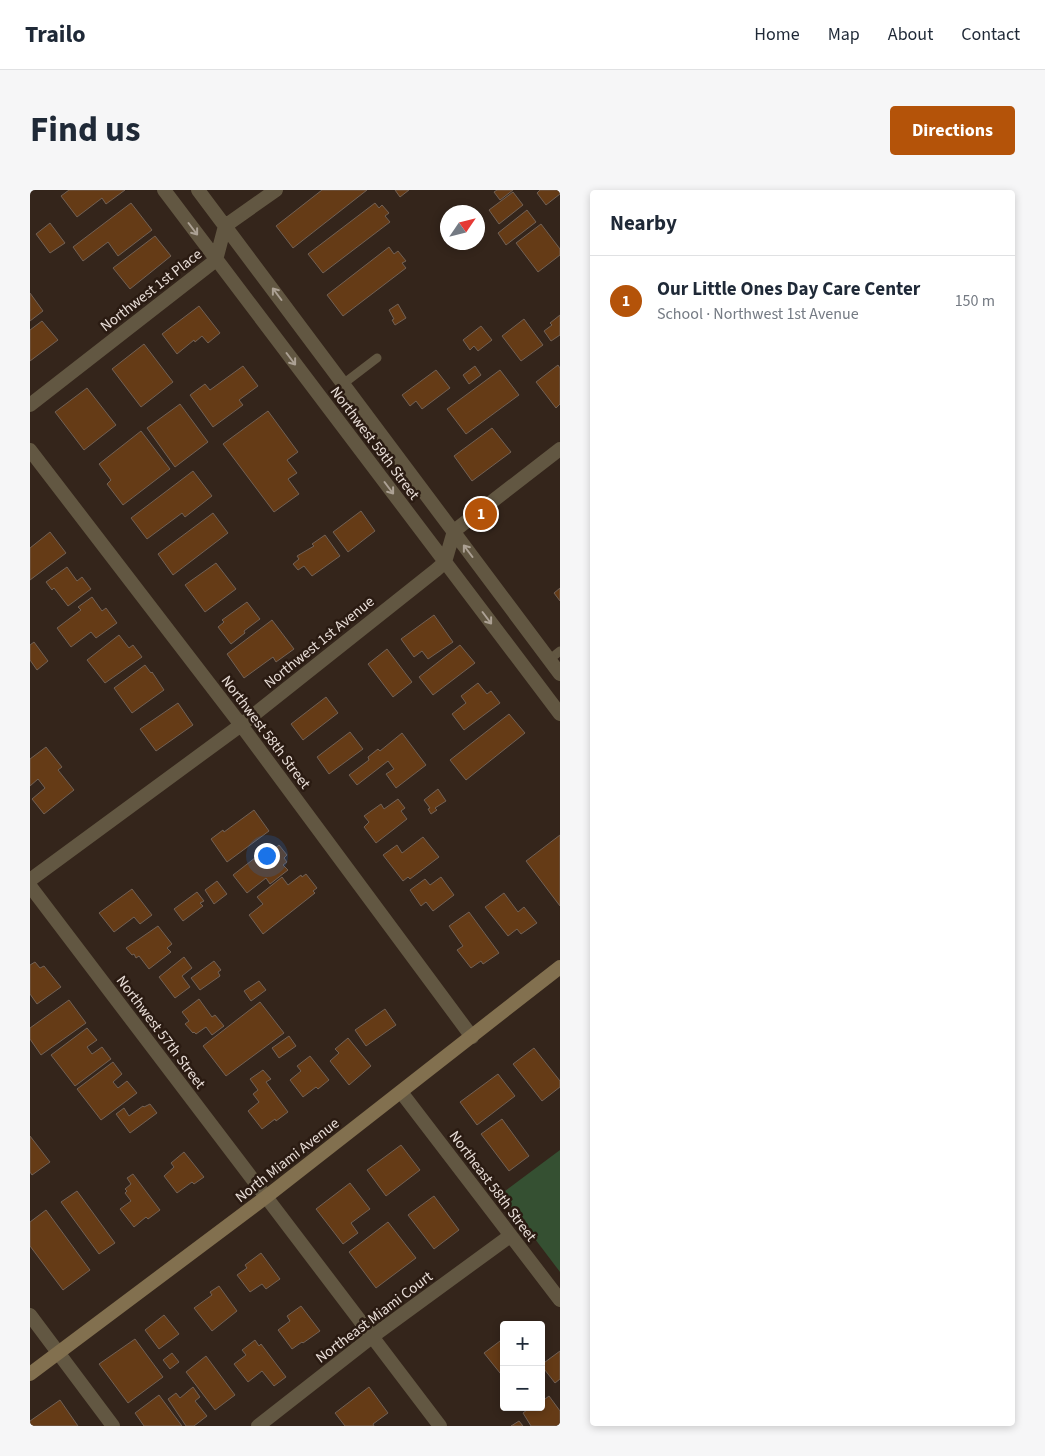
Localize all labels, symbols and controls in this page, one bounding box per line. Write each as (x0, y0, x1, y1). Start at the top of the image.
text: Trailo (25, 17, 86, 52)
text: Home (754, 22, 800, 47)
text: Map (828, 22, 860, 47)
text: About (888, 22, 933, 47)
text: Contact (961, 22, 1020, 47)
text: Find us (30, 105, 140, 155)
button: Directions (890, 106, 1015, 155)
north arrow (440, 205, 485, 250)
text: Nearby (610, 208, 677, 238)
one-way arrow (188, 222, 198, 236)
street label: Northwest 1st Place (96, 244, 207, 337)
text: Our Little Ones Day Care Center (657, 276, 920, 303)
one-way arrow (272, 288, 282, 302)
text: 1 (622, 290, 630, 312)
text: 150 m (955, 290, 995, 312)
text: School · Northwest 1st Avenue (657, 303, 859, 325)
one-way arrow (286, 352, 296, 366)
street label: Northwest 59th Street (325, 382, 424, 504)
one-way arrow (384, 481, 394, 495)
pin: 1 (465, 495, 497, 533)
one-way arrow (463, 544, 473, 558)
street label: Northwest 1st Avenue (260, 591, 379, 693)
one-way arrow (482, 611, 492, 625)
street label: Northwest 58th Street (216, 671, 315, 793)
your location (254, 843, 280, 869)
street label: Northwest 57th Street (111, 971, 210, 1093)
street label: North Miami Avenue (231, 1113, 344, 1208)
street label: Northeast 58th Street (444, 1127, 541, 1246)
street label: Northeast Miami Court (311, 1266, 437, 1368)
map controls (500, 1321, 545, 1411)
button: + (500, 1321, 545, 1366)
button: − (500, 1366, 545, 1411)

